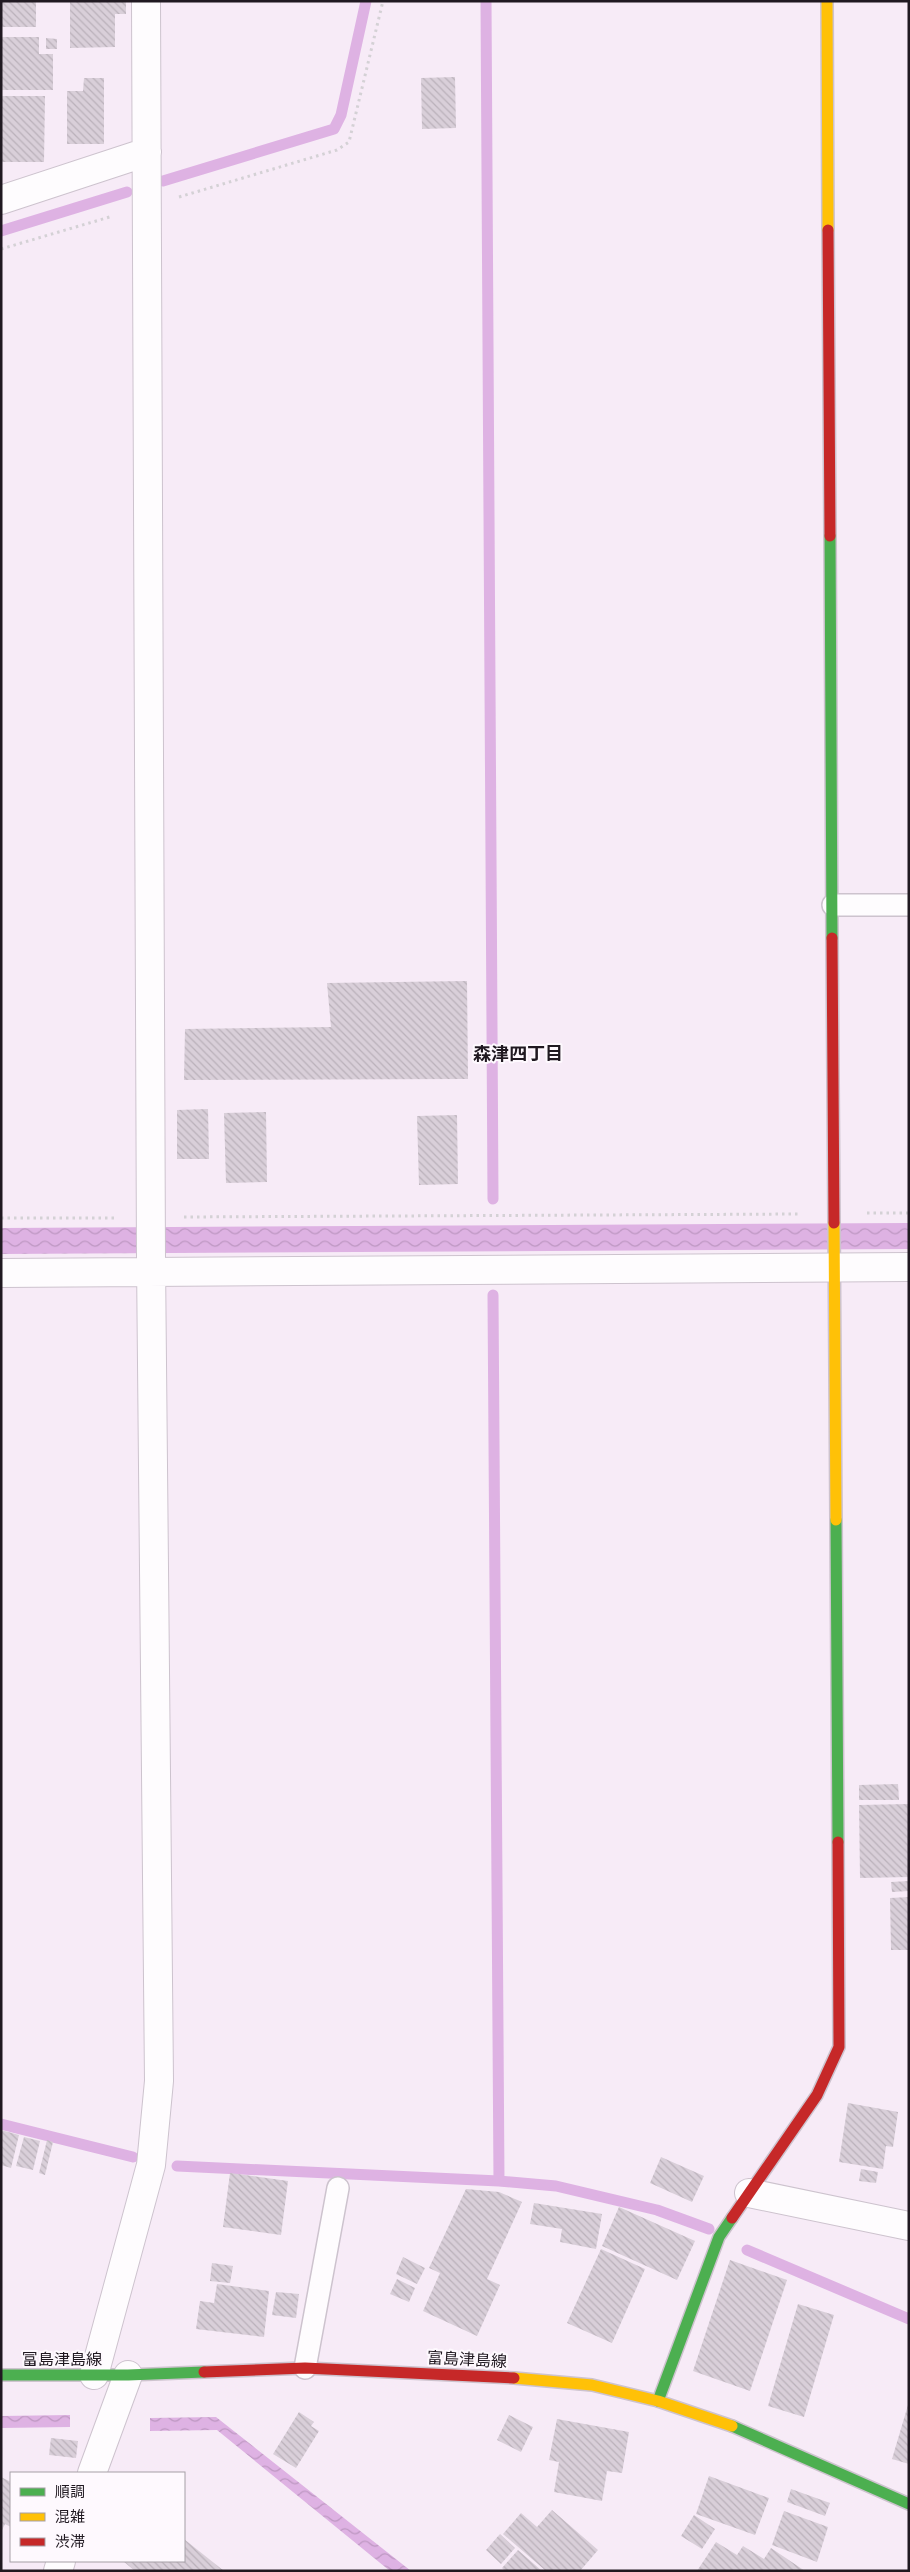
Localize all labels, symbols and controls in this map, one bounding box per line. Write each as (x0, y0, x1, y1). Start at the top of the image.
district label: 森津四丁目 (473, 1041, 563, 1066)
street label: 富島津島線 (426, 2346, 508, 2372)
street label: 富島津島線 (22, 2348, 102, 2370)
legend (10, 2472, 185, 2562)
text: 順調 (55, 2481, 85, 2502)
text: 混雑 (55, 2506, 85, 2527)
text: 渋滞 (55, 2531, 85, 2552)

